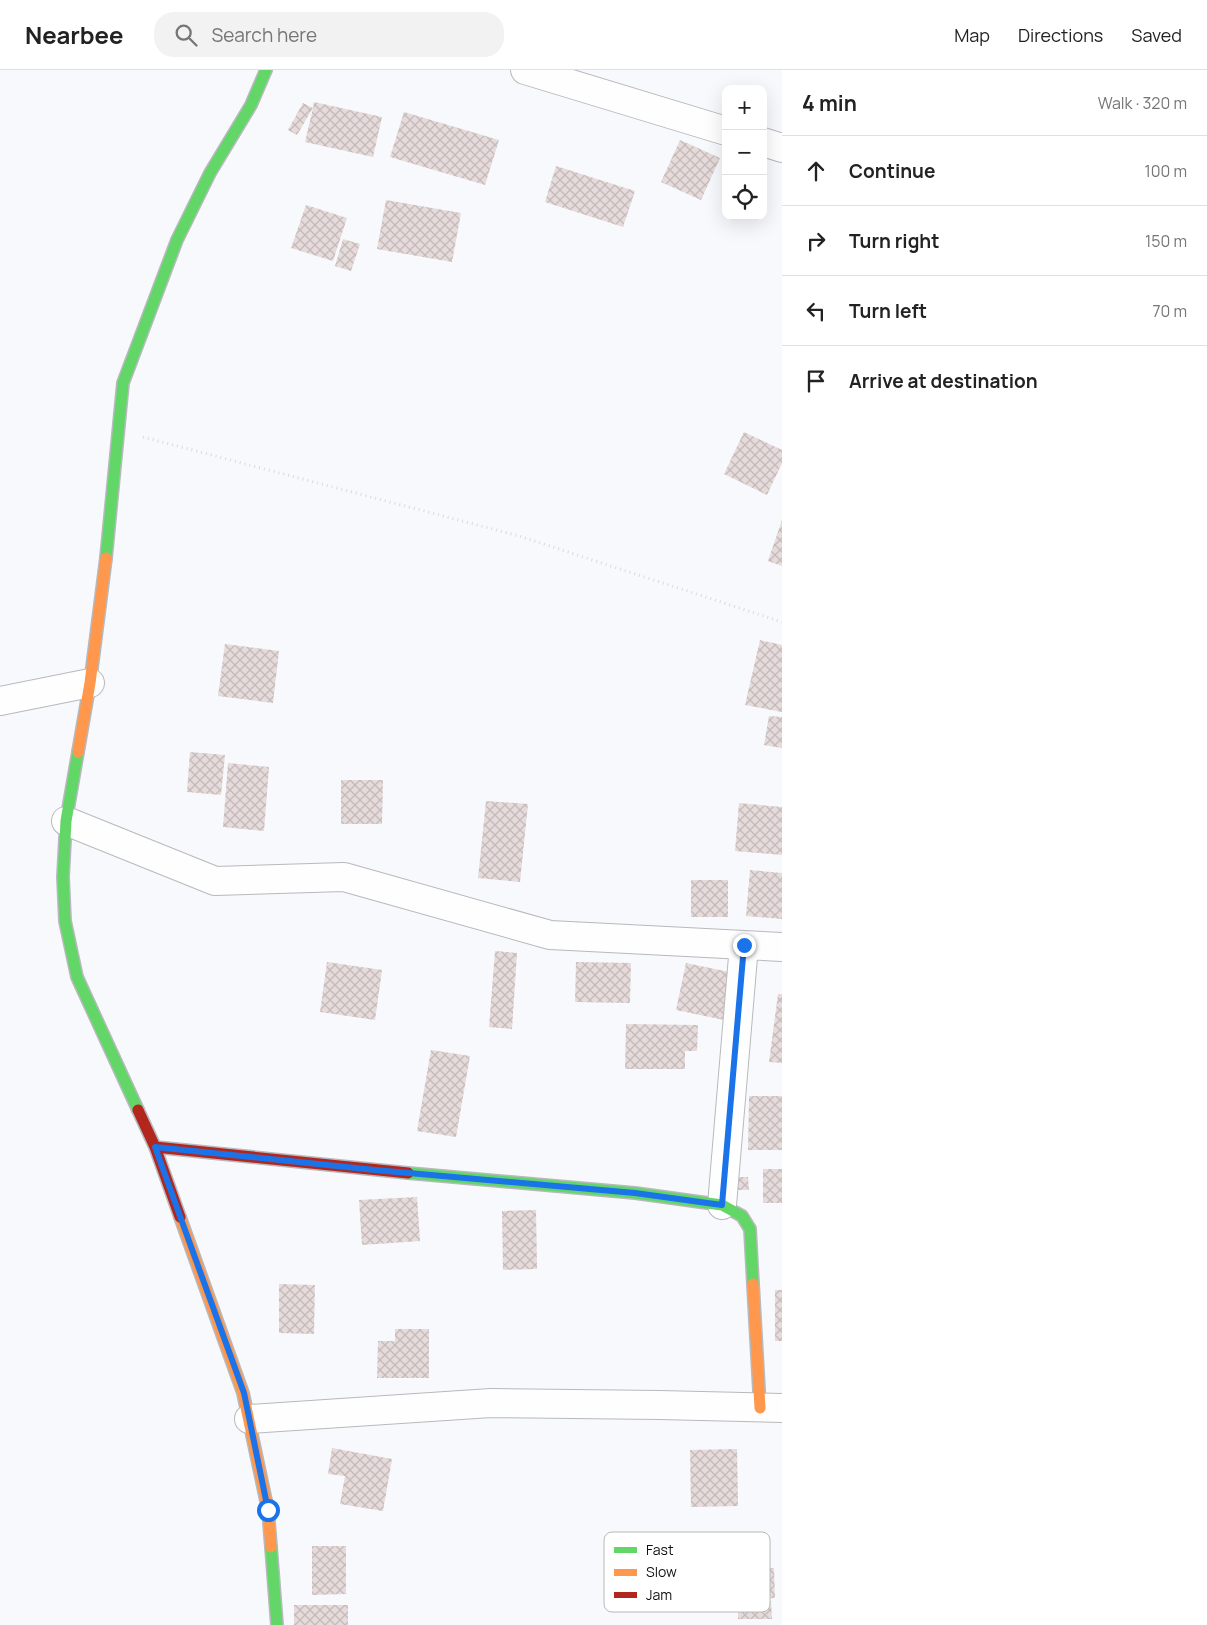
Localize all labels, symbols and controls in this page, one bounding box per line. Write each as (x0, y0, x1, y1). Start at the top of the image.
search box (154, 12, 504, 57)
text: Nearbee (25, 18, 124, 51)
icon: search (172, 21, 200, 49)
text: Search here (212, 22, 317, 48)
text: Map (954, 23, 990, 47)
text: Directions (1018, 23, 1103, 47)
text: Saved (1131, 23, 1182, 47)
map controls (722, 85, 767, 220)
button: + (722, 85, 767, 130)
text: 4 min (802, 89, 857, 117)
text: Walk · 320 m (1098, 92, 1187, 114)
button: − (722, 130, 767, 175)
icon: ahead (802, 157, 830, 185)
text: Continue (849, 158, 935, 184)
text: 100 m (1144, 160, 1187, 182)
button: locate (722, 175, 767, 220)
icon: right (802, 227, 830, 255)
text: Turn right (849, 228, 939, 254)
text: 150 m (1145, 230, 1187, 252)
icon: left (802, 297, 830, 325)
text: Turn left (849, 298, 927, 324)
text: 70 m (1152, 300, 1187, 322)
icon: arrive (802, 367, 830, 395)
text: Arrive at destination (849, 368, 1038, 394)
route end (733, 934, 756, 957)
route start (257, 1499, 280, 1522)
legend (604, 1532, 770, 1612)
text: Fast (646, 1540, 674, 1559)
text: Slow (646, 1562, 677, 1581)
text: Jam (646, 1585, 672, 1604)

